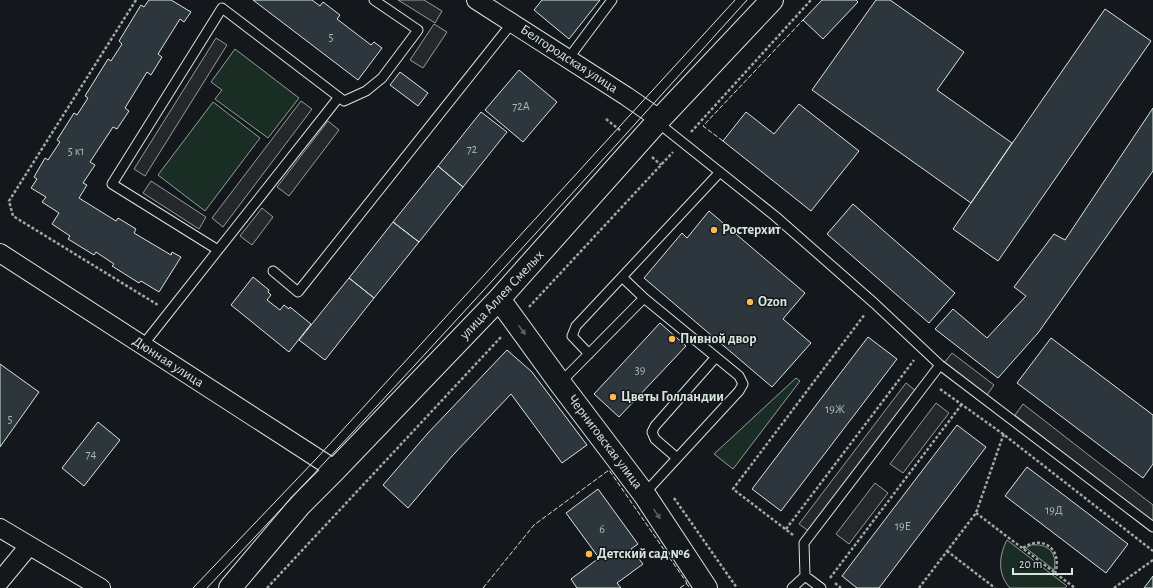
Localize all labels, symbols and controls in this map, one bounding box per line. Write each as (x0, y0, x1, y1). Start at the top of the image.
street label: Белгородская улица (518, 22, 621, 96)
house number: 5 (328, 31, 334, 43)
house number: 72А (512, 100, 530, 112)
house number: 72 (467, 143, 478, 155)
house number: 5 к1 (68, 145, 84, 157)
place label: Ростерхит (722, 223, 781, 237)
marker: Ростерхит (709, 225, 719, 235)
street label: улица Аллея Смелых (457, 248, 547, 343)
place label: Ozon (758, 295, 787, 309)
marker: Ozon (745, 297, 755, 307)
one-way arrow (518, 325, 526, 335)
place label: Пивной двор (680, 332, 756, 346)
street label: Дюнная улица (130, 334, 206, 390)
marker: Пивной двор (667, 334, 677, 344)
house number: 39 (635, 364, 646, 376)
place label: Цветы Голландии (621, 390, 724, 404)
street label: Черниговская улица (565, 392, 645, 492)
marker: Цветы Голландии (608, 392, 618, 402)
house number: 19Ж (825, 403, 845, 415)
house number: 5 (7, 413, 13, 425)
house number: 74 (86, 448, 97, 460)
house number: 19Д (1045, 504, 1063, 516)
one-way arrow (653, 509, 661, 519)
house number: 19Е (895, 520, 911, 532)
house number: 6 (599, 523, 605, 535)
place label: Детский сад №6 (597, 547, 690, 561)
marker: Детский сад №6 (584, 549, 594, 559)
scale bar (1013, 550, 1072, 576)
text: 20 m (1019, 558, 1042, 570)

